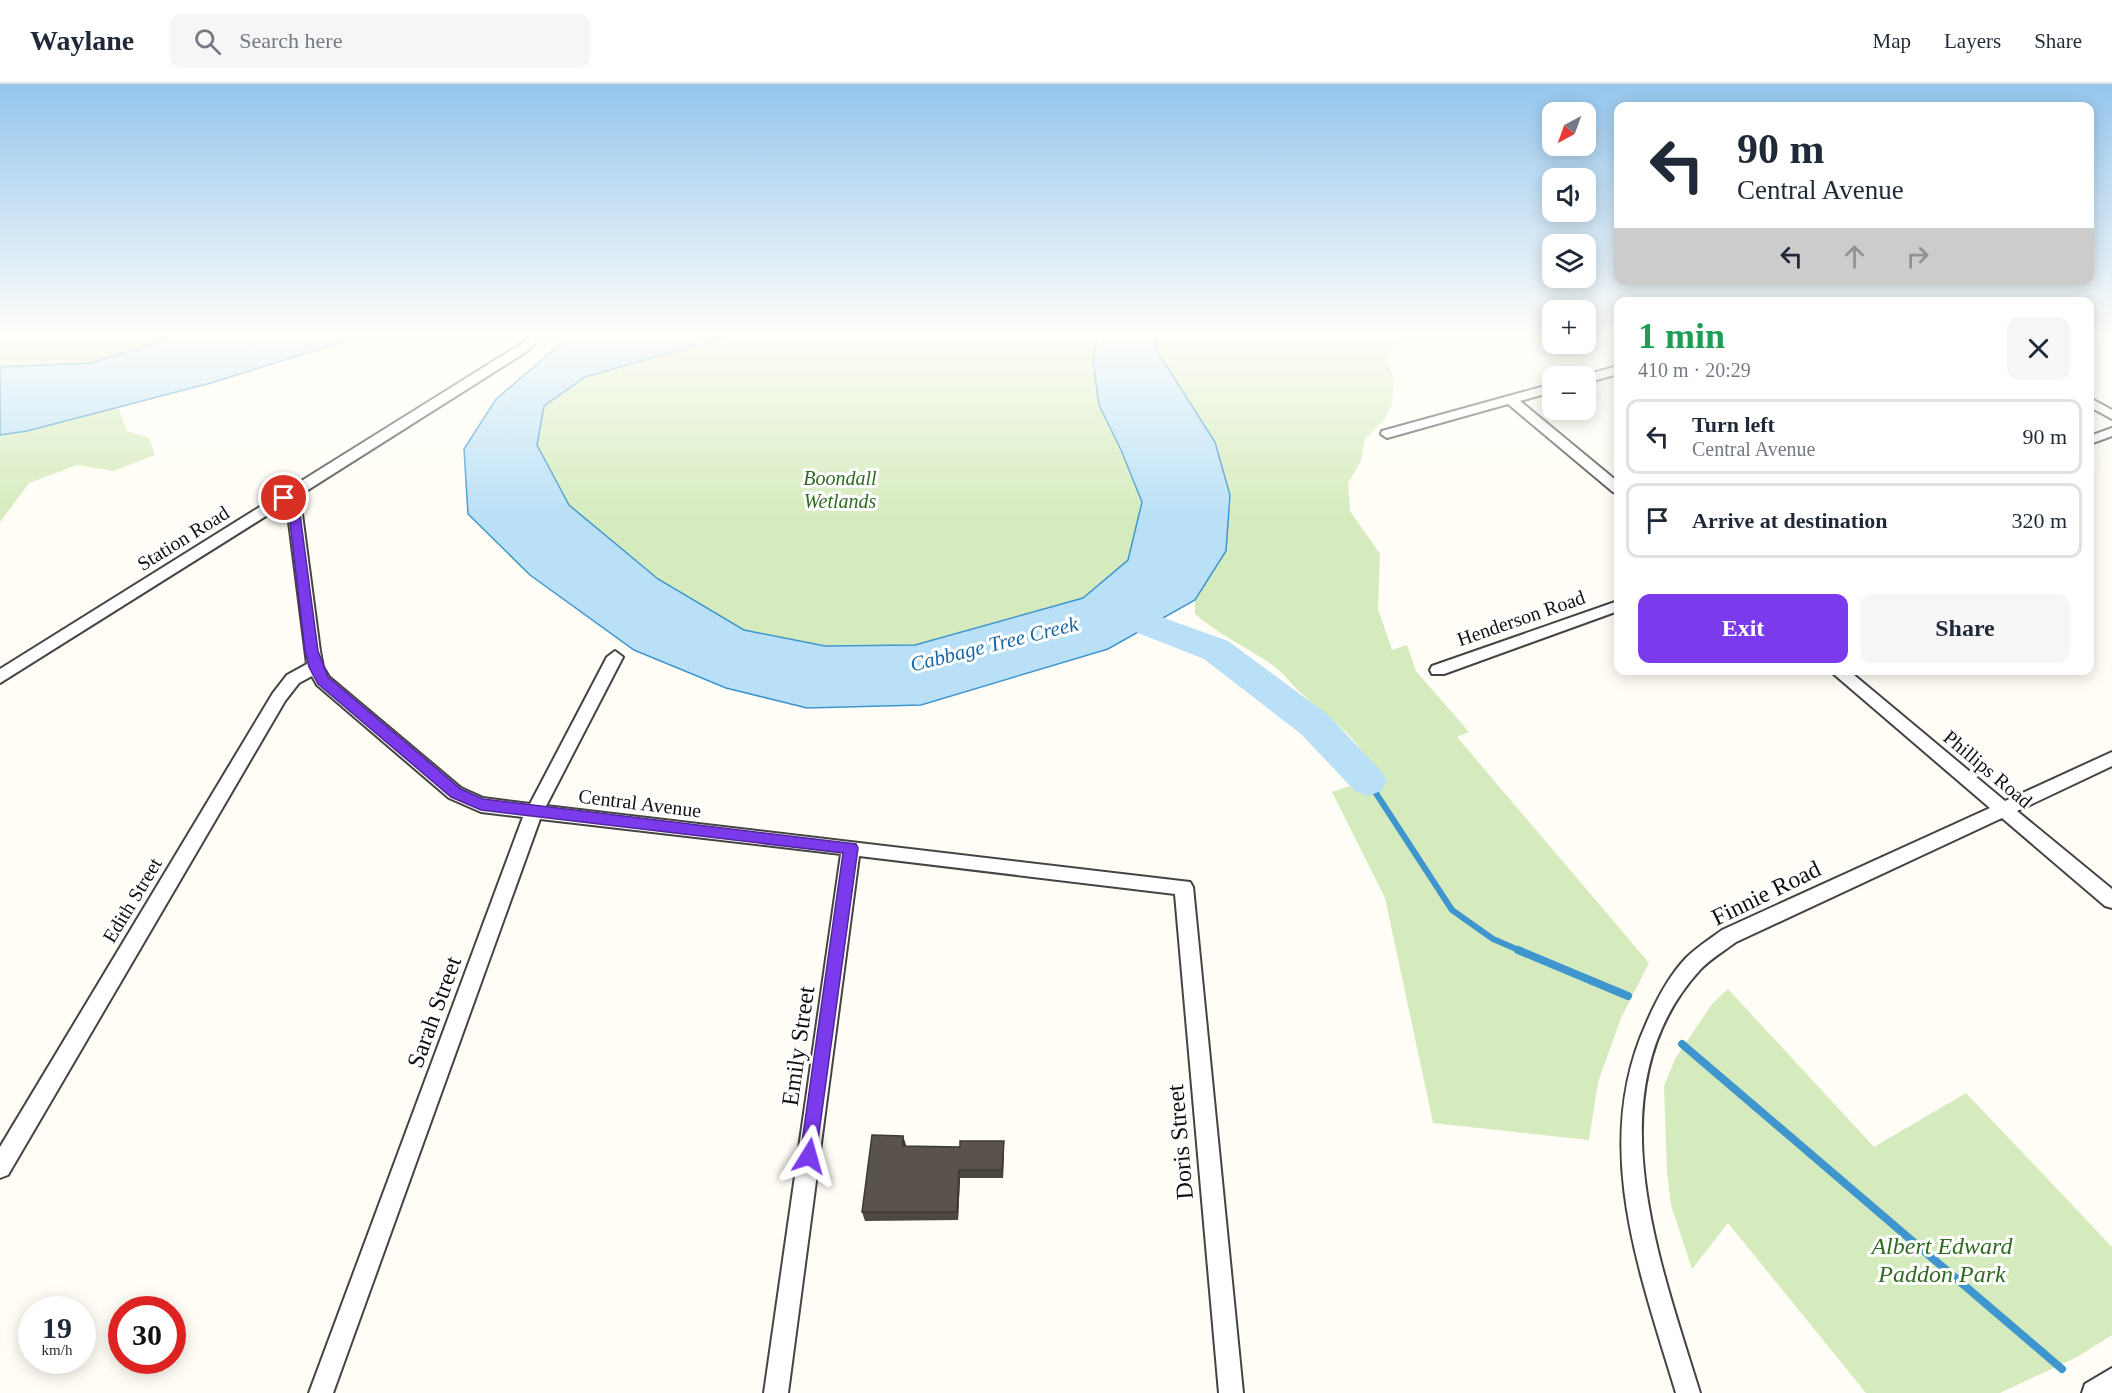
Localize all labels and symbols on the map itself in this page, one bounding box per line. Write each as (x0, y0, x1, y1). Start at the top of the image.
north arrow (1542, 102, 1596, 156)
park label: Boondall Wetlands (803, 467, 877, 512)
pin (258, 472, 309, 523)
street label: Station Road (133, 501, 233, 575)
street label: Henderson Road (1454, 586, 1588, 650)
water label: Cabbage Tree Creek (908, 611, 1081, 676)
street label: Phillips Road (1939, 726, 2037, 813)
street label: Central Avenue (577, 785, 703, 821)
street label: Edith Street (98, 853, 166, 946)
street label: Finnie Road (1707, 855, 1825, 931)
street label: Sarah Street (402, 952, 466, 1071)
street label: Emily Street (777, 984, 819, 1108)
street label: Doris Street (1162, 1083, 1198, 1201)
position arrow (777, 1124, 841, 1188)
park label: Albert Edward Paddon Park (1869, 1233, 2014, 1287)
speed limit sign: 30 (108, 1296, 186, 1374)

